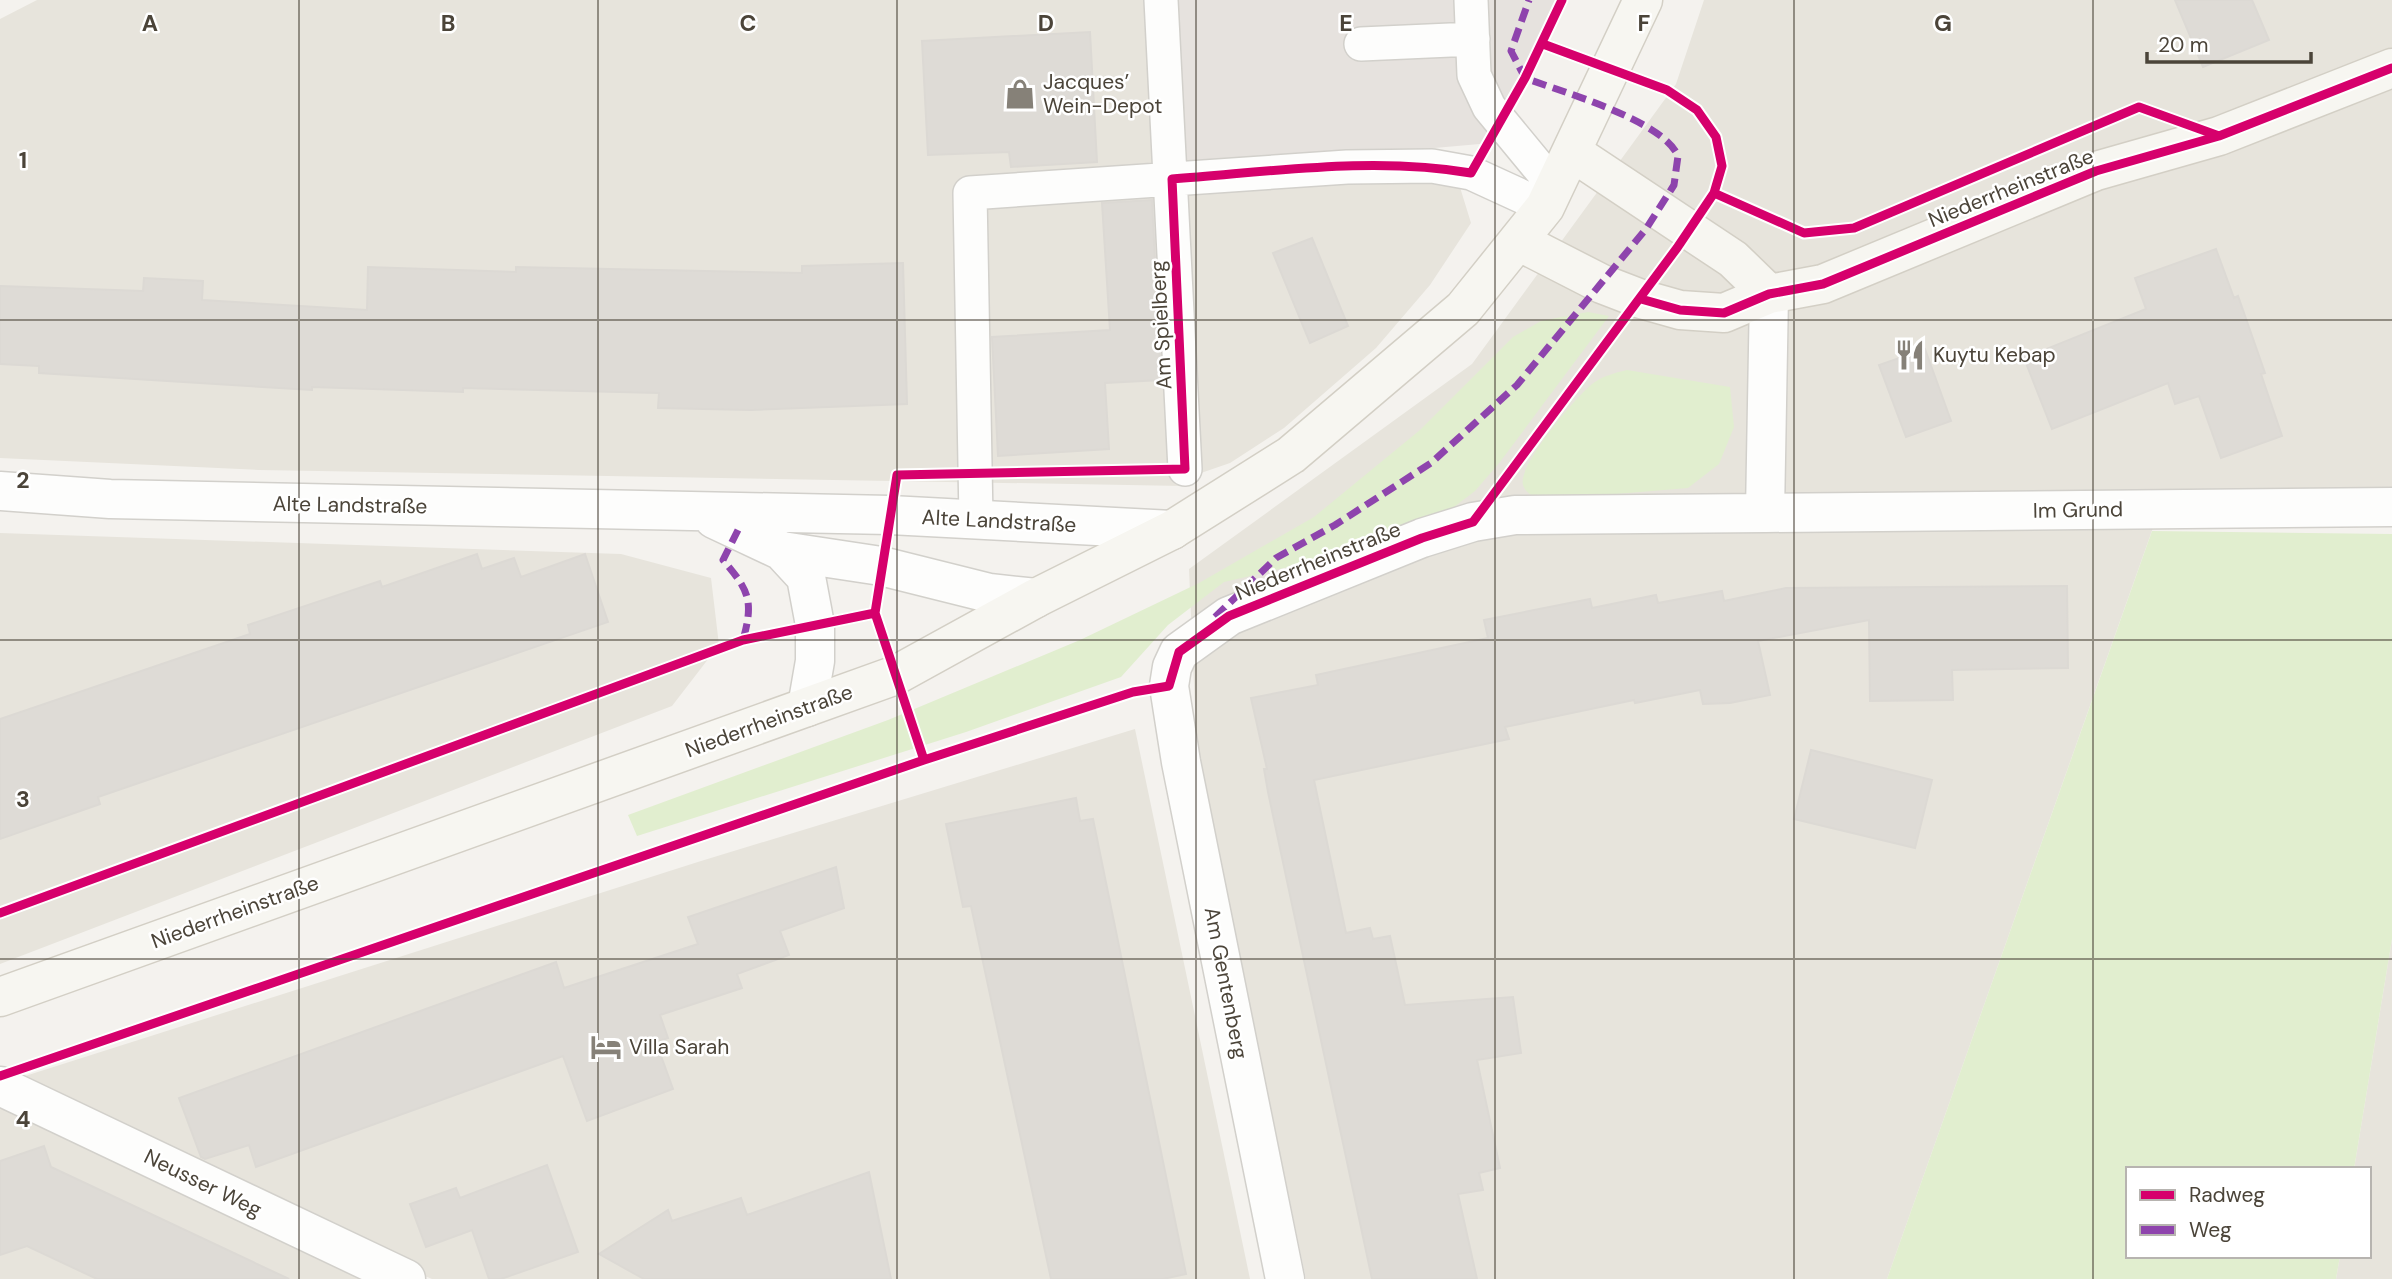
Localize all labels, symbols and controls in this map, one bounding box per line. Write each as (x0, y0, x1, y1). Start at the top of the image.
text: A (142, 8, 158, 38)
text: B (441, 8, 455, 38)
text: C (740, 8, 756, 38)
text: D (1038, 8, 1054, 38)
text: E (1339, 8, 1353, 38)
text: F (1638, 8, 1651, 38)
text: G (1934, 8, 1952, 38)
scale bar (2147, 21, 2312, 65)
text: 20 m (2158, 31, 2209, 59)
place label: Jacques’ Wein-Depot (1043, 68, 1162, 120)
shop icon: Jacques’ Wein-Depot (1003, 77, 1037, 111)
street label: Niederrheinstraße (1924, 142, 2098, 234)
text: 1 (19, 145, 27, 175)
street label: Am Spielberg (1144, 259, 1178, 390)
restaurant icon: Kuytu Kebap (1893, 338, 1927, 372)
place label: Kuytu Kebap (1933, 341, 2056, 369)
text: 2 (16, 465, 30, 495)
street label: Alte Landstraße (272, 490, 428, 520)
street label: Im Grund (2033, 495, 2123, 525)
street label: Alte Landstraße (921, 503, 1077, 539)
street label: Niederrheinstraße (1231, 515, 1405, 607)
street label: Niederrheinstraße (681, 678, 857, 764)
text: 3 (16, 784, 30, 814)
street label: Niederrheinstraße (147, 869, 323, 955)
street label: Am Gentenberg (1198, 905, 1255, 1062)
hotel icon: Villa Sarah (589, 1030, 623, 1064)
place label: Villa Sarah (629, 1033, 729, 1061)
text: 4 (16, 1104, 31, 1134)
street label: Neusser Weg (139, 1142, 267, 1224)
legend (2126, 1167, 2371, 1258)
text: Radweg (2189, 1181, 2265, 1209)
text: Weg (2189, 1216, 2232, 1244)

